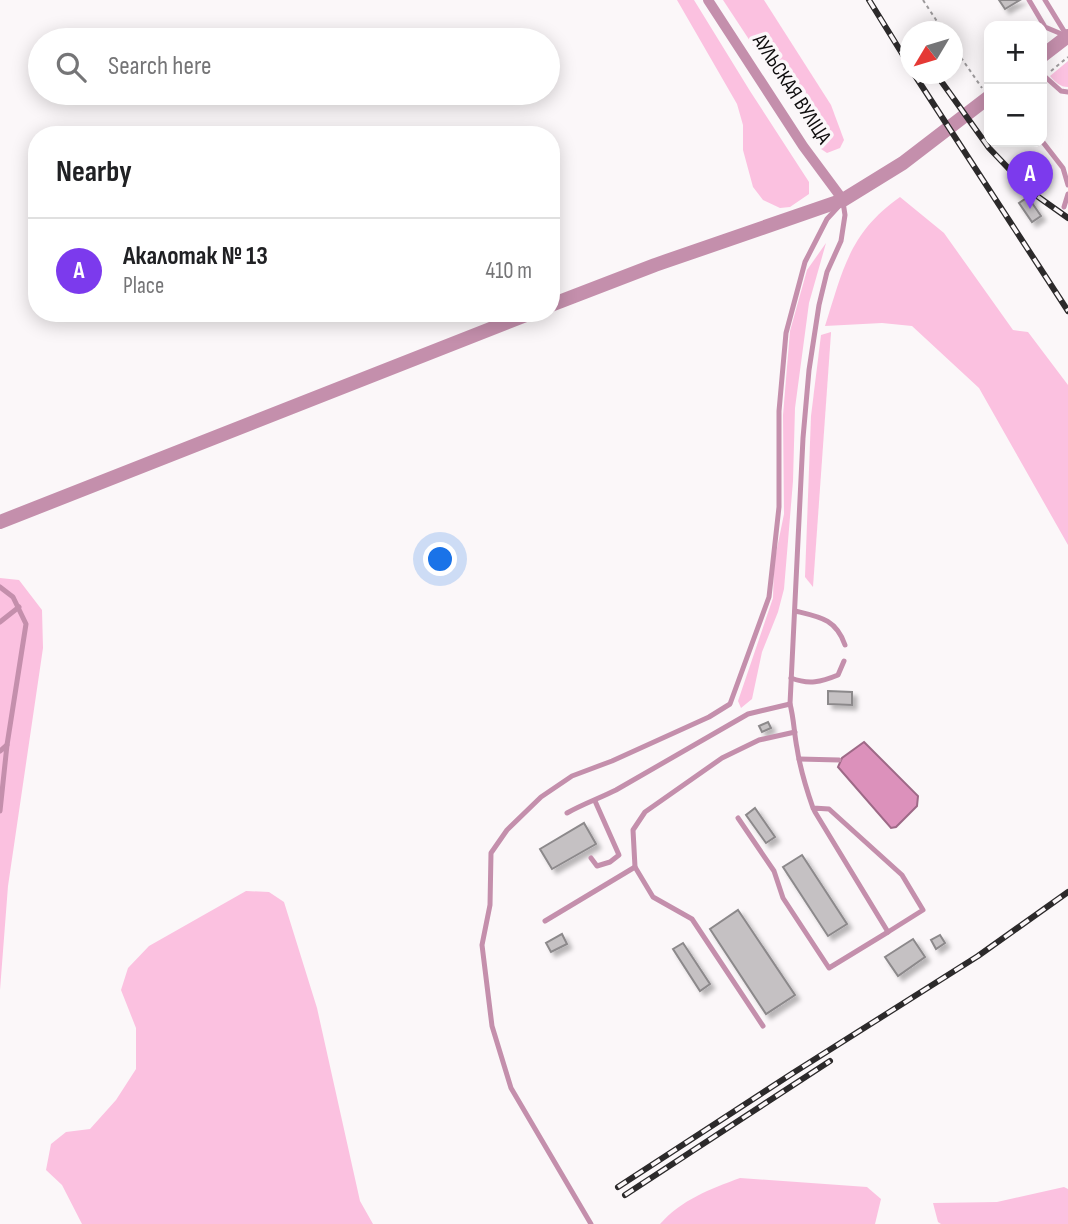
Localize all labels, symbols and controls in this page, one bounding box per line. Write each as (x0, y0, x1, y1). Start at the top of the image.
north arrow (900, 21, 963, 84)
map controls (984, 21, 1047, 147)
button: + (984, 21, 1047, 84)
search box (28, 28, 560, 105)
street label: АУЛЬСКАЯ ВУЛІЦА (747, 29, 837, 149)
icon: search (52, 48, 90, 86)
text: Search here (108, 51, 211, 82)
button: − (984, 84, 1047, 147)
pin: A (1007, 151, 1053, 209)
text: Nearby (56, 154, 132, 190)
text: Акалотак № 13 (123, 241, 268, 272)
text: A (74, 257, 84, 285)
text: 410 m (486, 257, 532, 285)
text: Place (123, 272, 164, 300)
your location (423, 542, 457, 576)

